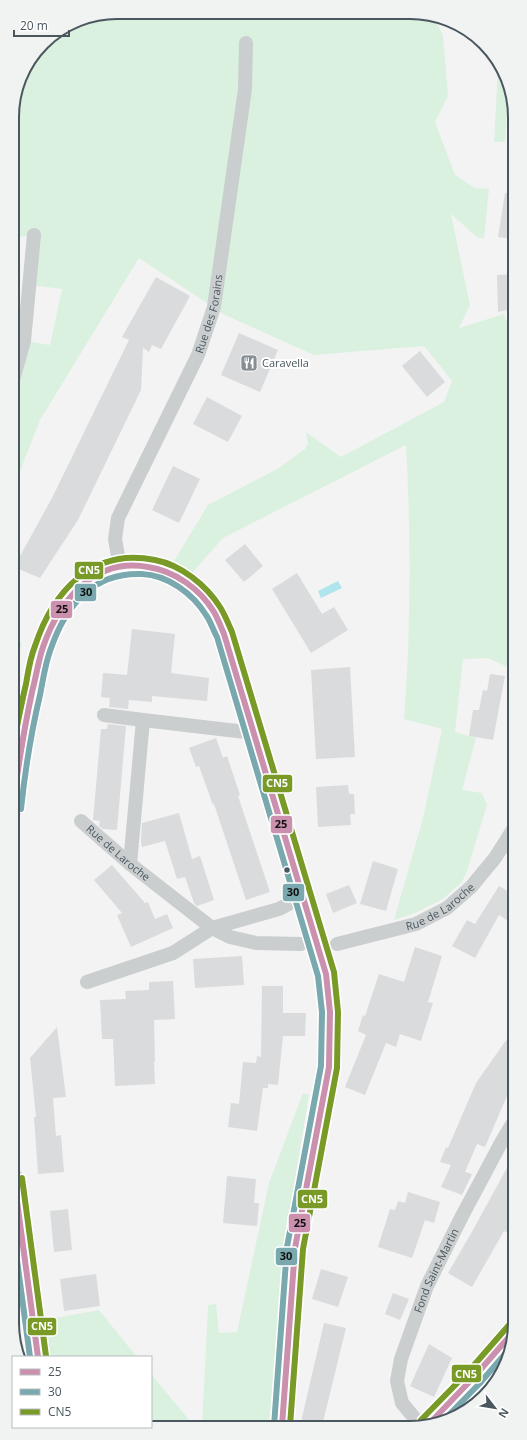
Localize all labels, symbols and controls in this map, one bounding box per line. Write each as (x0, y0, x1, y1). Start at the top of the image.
scale bar (14, 12, 69, 38)
text: 20 m (20, 17, 48, 34)
street label: Rue des Forains (191, 273, 226, 355)
restaurant icon: Caravella (239, 353, 259, 373)
place label: Caravella (262, 355, 309, 370)
line badge: CN5 (74, 561, 104, 580)
text: CN5 (78, 562, 100, 577)
line badge: 30 (74, 583, 97, 602)
text: 30 (80, 584, 92, 599)
line badge: 25 (50, 600, 73, 619)
text: 25 (56, 601, 68, 616)
line badge: CN5 (262, 774, 293, 793)
text: CN5 (266, 775, 288, 790)
line badge: 25 (270, 815, 293, 834)
text: 25 (275, 816, 287, 831)
street label: Rue de Laroche (83, 821, 154, 884)
unlabelled marker (282, 865, 292, 875)
street label: Rue de Laroche (404, 879, 478, 933)
line badge: 30 (282, 883, 305, 902)
text: 30 (287, 884, 299, 899)
line badge: CN5 (297, 1189, 328, 1209)
text: CN5 (301, 1191, 323, 1206)
line badge: 25 (288, 1213, 311, 1233)
text: 25 (294, 1215, 306, 1230)
street label: Fond Saint-Martin (410, 1225, 462, 1315)
line badge: 30 (275, 1247, 298, 1266)
text: 30 (280, 1248, 292, 1263)
line badge: CN5 (27, 1317, 57, 1336)
text: CN5 (31, 1318, 53, 1333)
legend (12, 1356, 152, 1428)
text: 25 (48, 1363, 62, 1380)
line badge: CN5 (451, 1364, 482, 1383)
text: CN5 (455, 1366, 477, 1381)
text: 30 (48, 1383, 62, 1400)
north arrow (475, 1388, 515, 1428)
text: CN5 (48, 1403, 72, 1420)
text: N (495, 1406, 513, 1421)

